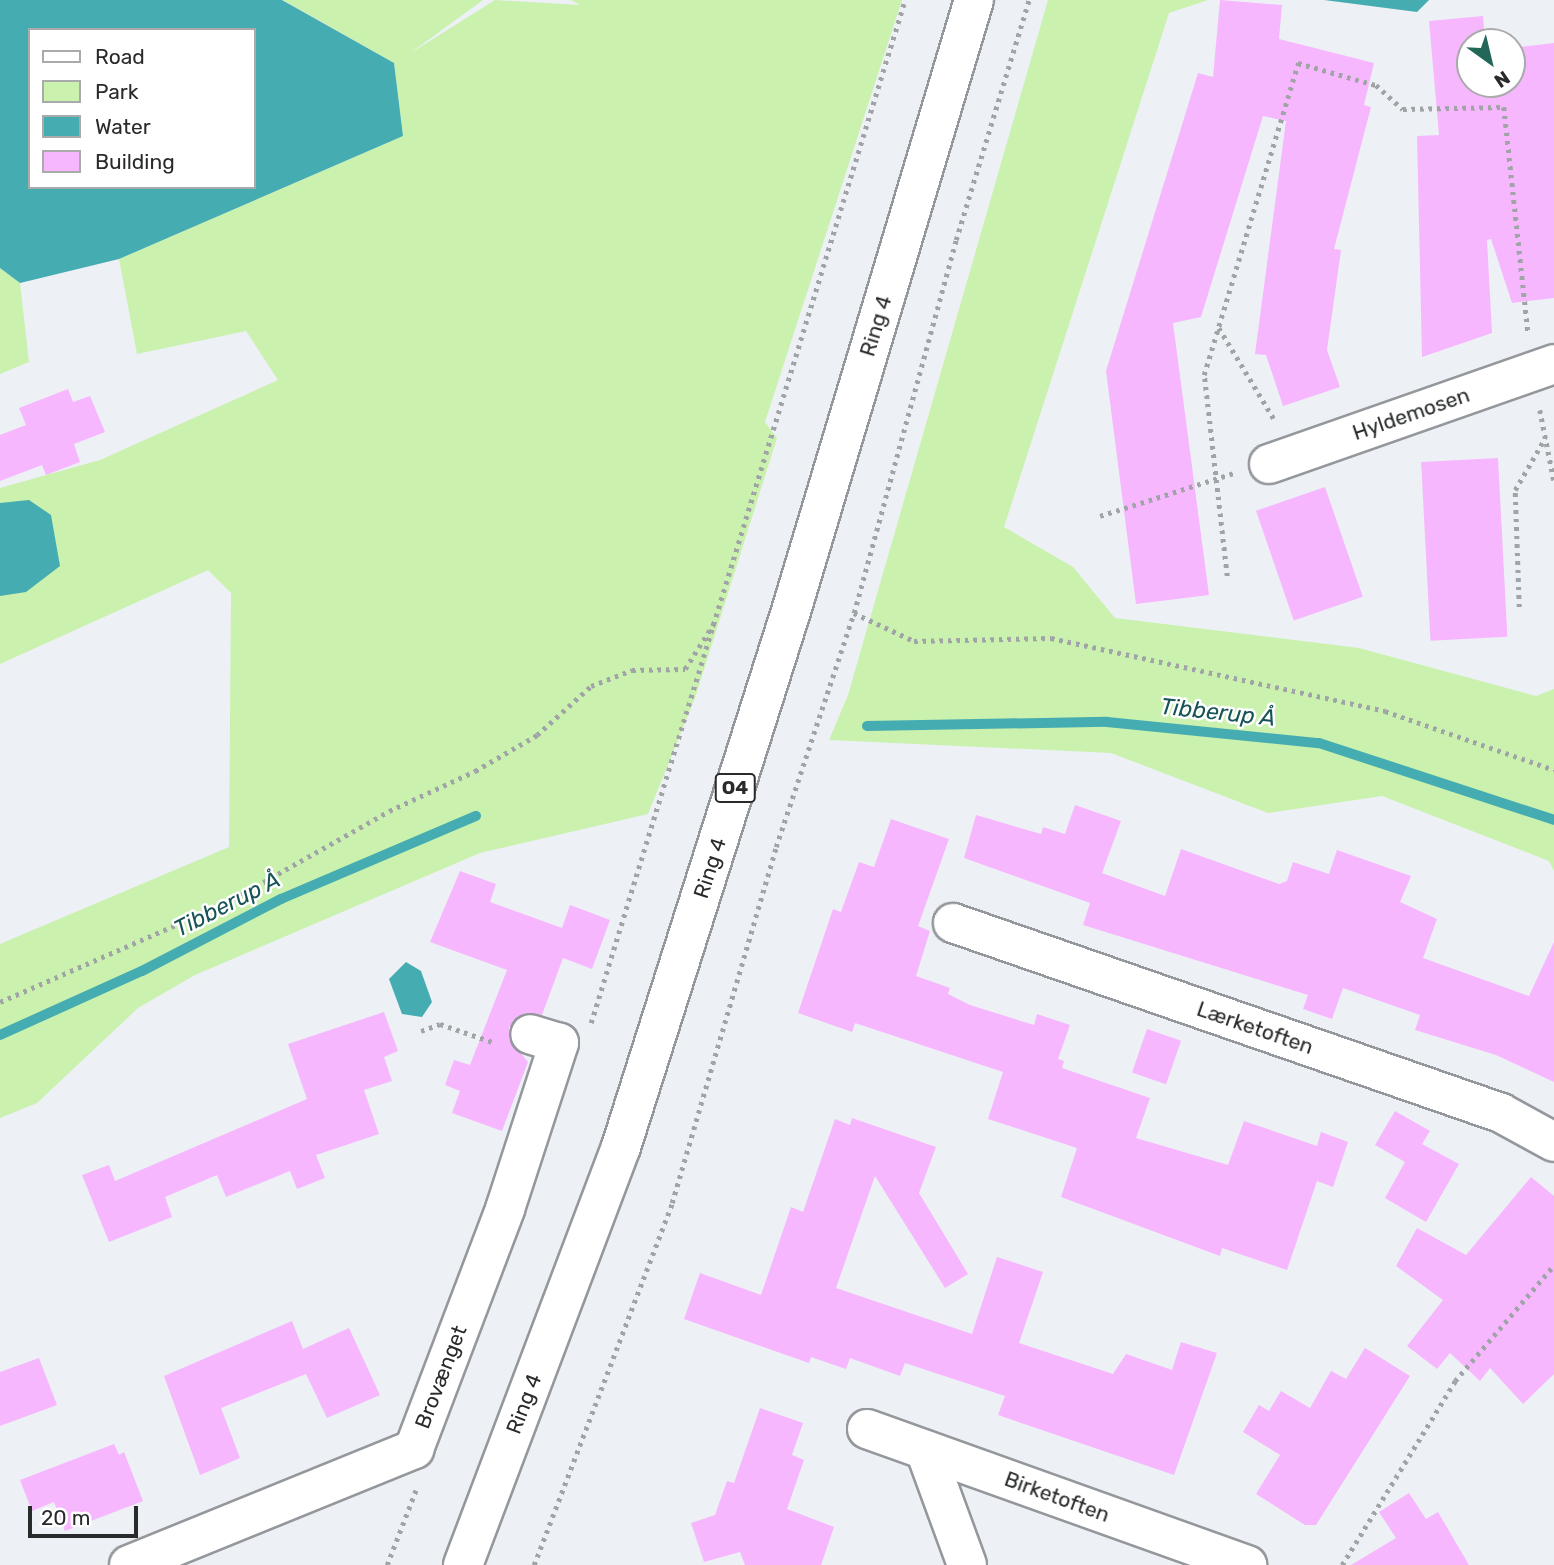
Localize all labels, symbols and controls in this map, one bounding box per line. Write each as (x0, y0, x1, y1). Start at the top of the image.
legend (28, 28, 256, 189)
north arrow (1456, 28, 1526, 98)
text: Road (95, 44, 145, 69)
text: N (1490, 66, 1514, 93)
text: Park (95, 79, 139, 104)
text: Water (95, 114, 151, 139)
text: Building (95, 149, 175, 174)
street label: Ring 4 (855, 293, 897, 359)
street label: Hyldemosen (1349, 382, 1473, 446)
water label: Tibberup Å (1159, 692, 1277, 732)
road number: O4 (714, 772, 756, 804)
street label: Ring 4 (688, 834, 732, 902)
water label: Tibberup Å (169, 865, 285, 943)
street label: Lærketoften (1193, 996, 1317, 1060)
street label: Brovænget (410, 1322, 472, 1432)
street label: Ring 4 (501, 1370, 547, 1438)
street label: Birketoften (1001, 1466, 1113, 1528)
scale bar (32, 1492, 142, 1536)
text: 20 m (41, 1505, 90, 1530)

